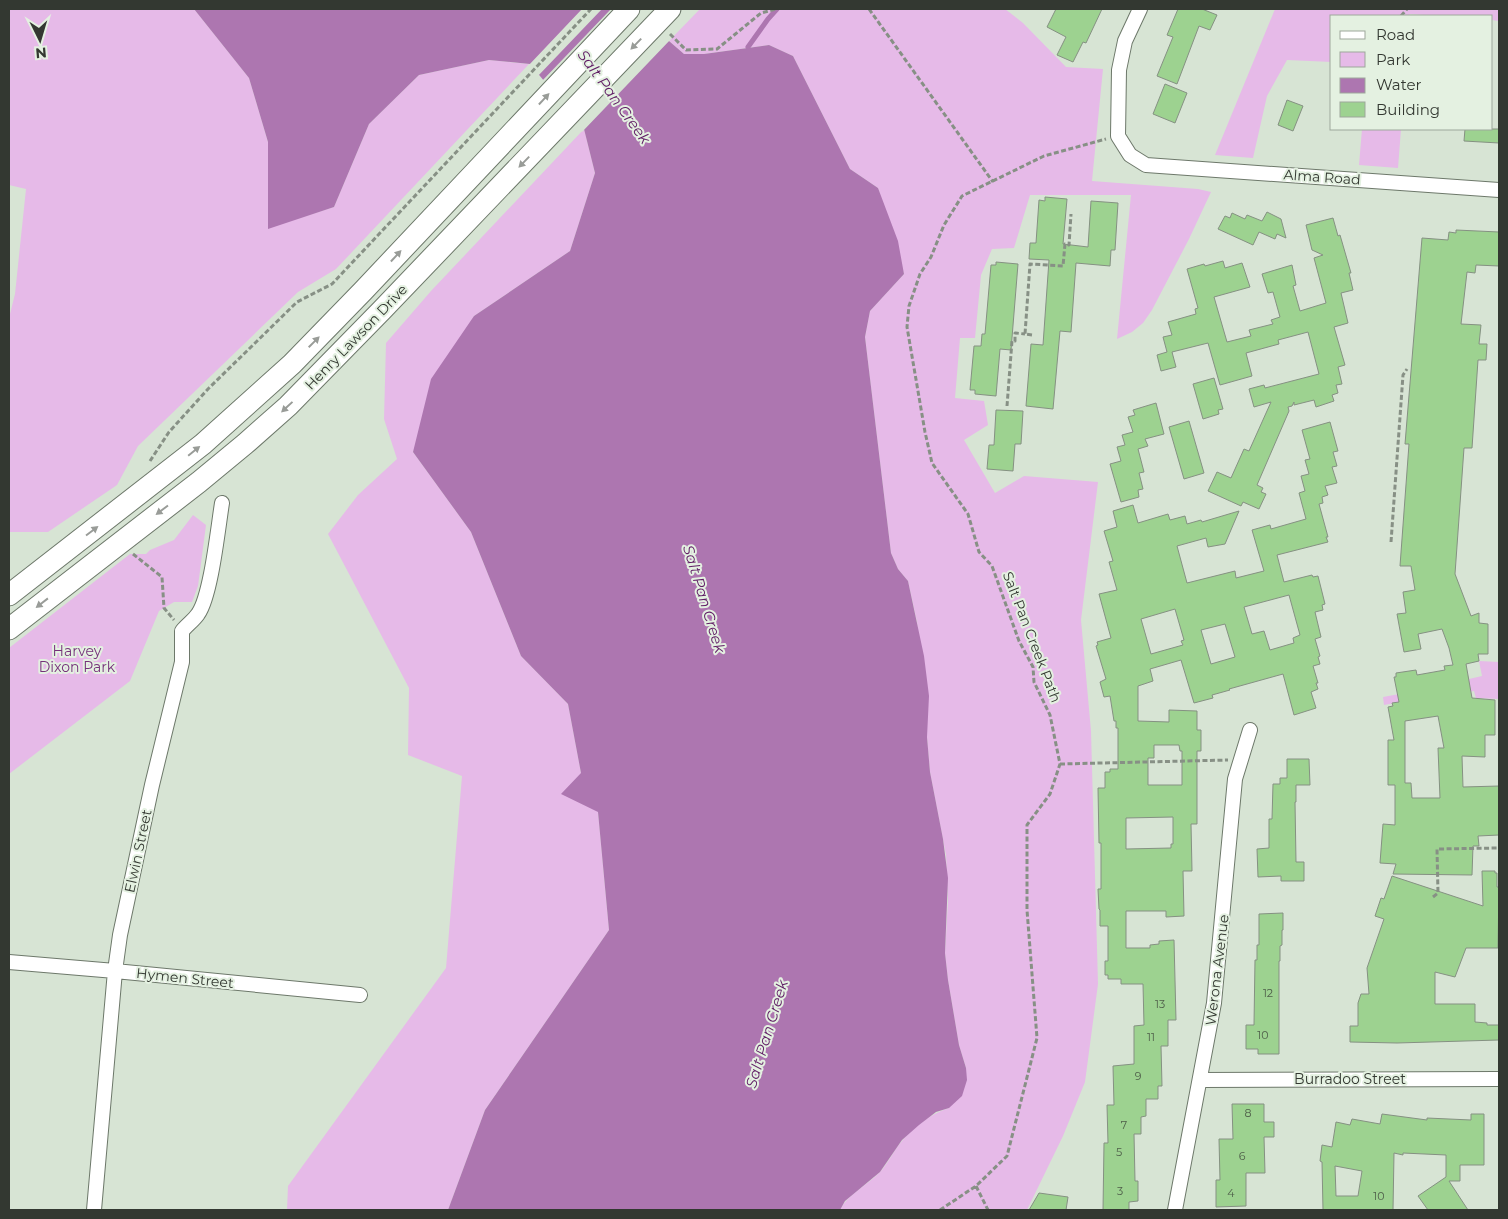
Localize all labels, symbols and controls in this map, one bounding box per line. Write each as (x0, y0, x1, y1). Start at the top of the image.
north arrow (15, 15, 65, 65)
legend (1330, 15, 1493, 130)
text: Road (1376, 25, 1415, 44)
one-way arrow (630, 38, 642, 50)
text: N (35, 43, 48, 62)
water label: Salt Pan Creek (574, 46, 656, 148)
text: Park (1376, 50, 1410, 69)
text: Water (1376, 75, 1422, 94)
one-way arrow (538, 94, 550, 106)
text: Building (1376, 100, 1440, 119)
one-way arrow (518, 155, 530, 167)
street label: Alma Road (1283, 165, 1361, 189)
one-way arrow (390, 250, 402, 262)
street label: Henry Lawson Drive (301, 280, 411, 394)
one-way arrow (308, 336, 320, 348)
one-way arrow (281, 401, 293, 413)
one-way arrow (187, 446, 200, 457)
one-way arrow (156, 505, 169, 516)
one-way arrow (85, 525, 98, 536)
water label: Salt Pan Creek (679, 543, 730, 656)
street label: Salt Pan Creek Path (999, 569, 1065, 705)
one-way arrow (36, 598, 49, 609)
park label: Harvey Dixon Park (39, 642, 116, 676)
street label: Elwin Street (120, 807, 156, 894)
street label: Werona Avenue (1201, 913, 1233, 1027)
street label: Hymen Street (135, 964, 235, 992)
water label: Salt Pan Creek (741, 977, 792, 1090)
house number: 12 (1263, 986, 1273, 1000)
house number: 13 (1155, 997, 1165, 1011)
house number: 10 (1257, 1028, 1269, 1042)
house number: 11 (1147, 1030, 1155, 1044)
house number: 9 (1135, 1069, 1142, 1083)
street label: Burradoo Street (1294, 1070, 1406, 1088)
house number: 8 (1244, 1106, 1252, 1120)
house number: 7 (1121, 1118, 1127, 1132)
house number: 5 (1116, 1145, 1122, 1159)
house number: 6 (1239, 1149, 1246, 1163)
house number: 3 (1117, 1184, 1123, 1198)
house number: 4 (1227, 1186, 1235, 1200)
house number: 10 (1373, 1189, 1385, 1203)

